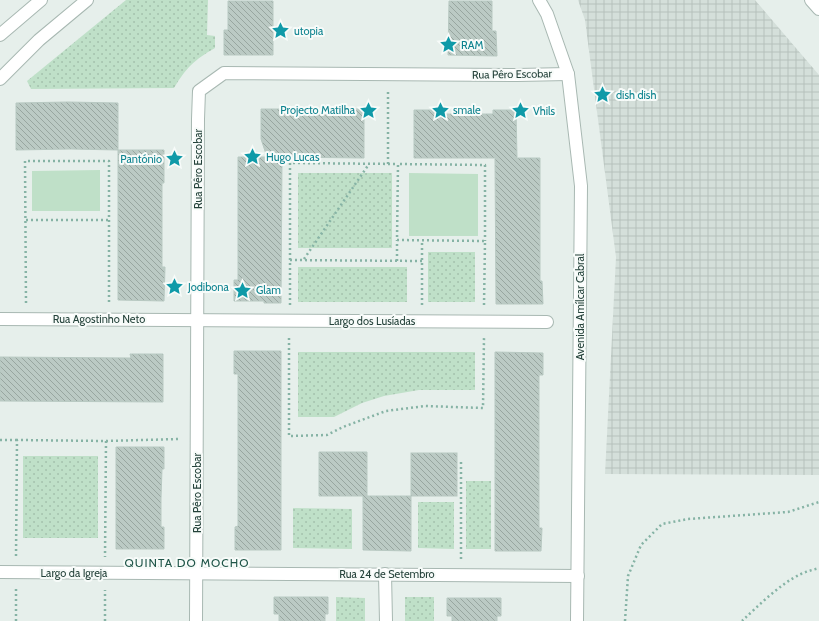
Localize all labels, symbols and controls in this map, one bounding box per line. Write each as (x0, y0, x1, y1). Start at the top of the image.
place icon: utopia (271, 21, 291, 41)
place label: utopia (294, 24, 324, 38)
place icon: RAM (438, 35, 458, 55)
place label: RAM (461, 38, 483, 52)
street label: Rua Pêro Escobar (472, 66, 553, 82)
place icon: dish dish (593, 85, 613, 105)
place label: dish dish (616, 88, 656, 102)
place icon: Projecto Matilha (358, 100, 378, 120)
place icon: smale (430, 100, 450, 120)
place icon: Vhils (510, 101, 530, 121)
place label: Projecto Matilha (280, 103, 356, 117)
place label: smale (453, 103, 481, 117)
place label: Vhils (533, 104, 556, 118)
street label: Rua Pêro Escobar (191, 128, 205, 209)
place icon: Hugo Lucas (243, 147, 263, 167)
place icon: Pantónio (165, 149, 185, 169)
place label: Hugo Lucas (266, 150, 320, 164)
place label: Pantónio (120, 152, 162, 166)
street label: Avenida Amílcar Cabral (573, 253, 587, 360)
place icon: Jodibona (165, 277, 185, 297)
place label: Jodibona (187, 280, 229, 294)
place icon: Glam (233, 280, 253, 300)
place label: Glam (256, 283, 281, 297)
street label: Rua Agostinho Neto (53, 312, 145, 326)
street label: Largo dos Lusíadas (329, 314, 416, 328)
street label: Rua Pêro Escobar (190, 452, 204, 533)
district label: QUINTA DO MOCHO (125, 555, 249, 570)
street label: Largo da Igreja (41, 566, 108, 580)
street label: Rua 24 de Setembro (339, 567, 435, 581)

